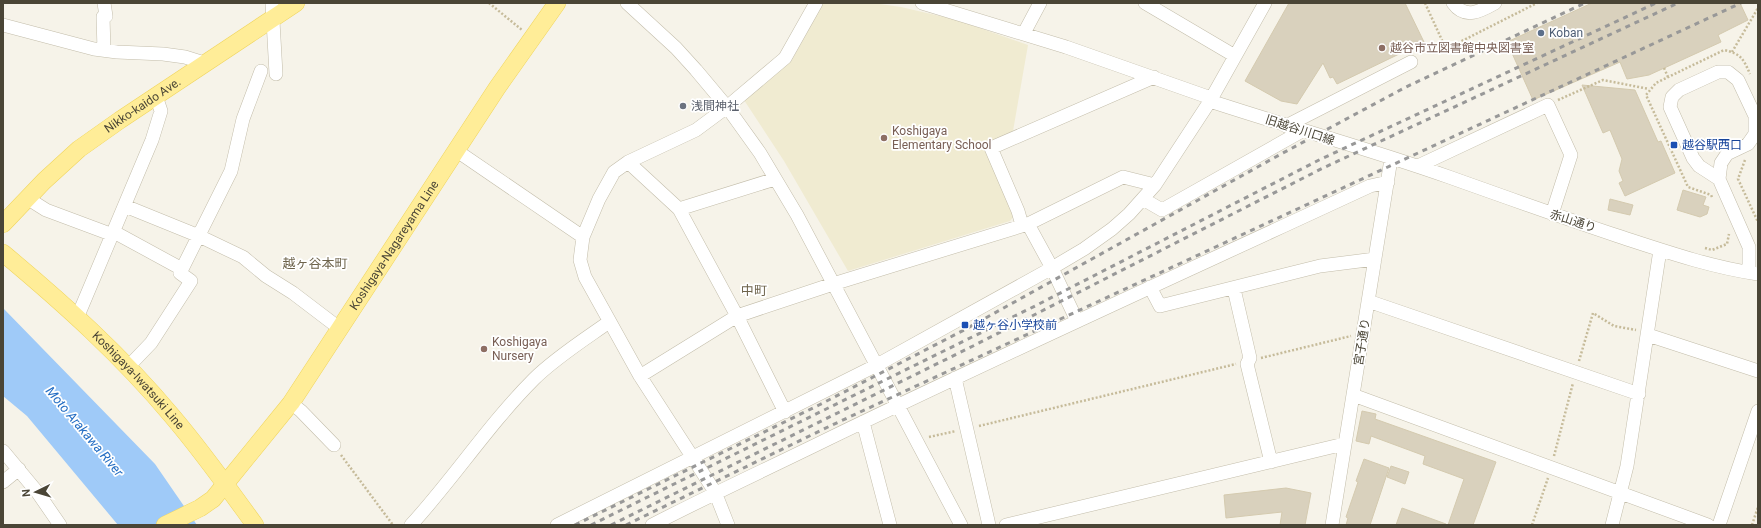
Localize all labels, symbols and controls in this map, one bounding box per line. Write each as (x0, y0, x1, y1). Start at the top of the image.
place label: Koban (1549, 26, 1583, 40)
marker: Koban (1536, 28, 1546, 38)
place label: 越谷市立図書館中央図書室 (1390, 41, 1534, 55)
marker: 越谷市立図書館中央図書室 (1377, 43, 1387, 53)
street label: Nikko-kaido Ave. (102, 75, 183, 136)
place label: 浅間神社 (691, 99, 739, 113)
marker: 浅間神社 (678, 101, 688, 111)
street label: 旧越谷川口線 (1264, 112, 1336, 148)
place label: Koshigaya Elementary School (892, 124, 992, 152)
marker: Koshigaya Elementary School (879, 133, 889, 143)
place label: 越谷駅西口 (1682, 138, 1742, 152)
marker: 越谷駅西口 (1669, 140, 1679, 150)
street label: Koshigaya-Nagareyama Line (347, 178, 442, 313)
street label: 赤山通り (1548, 207, 1598, 235)
district label: 越ヶ谷本町 (282, 256, 348, 271)
district label: 中町 (741, 283, 767, 298)
street label: 宮子通り (1351, 317, 1373, 367)
place label: 越ヶ谷小学校前 (973, 318, 1057, 332)
marker: 越ヶ谷小学校前 (960, 320, 970, 330)
street label: Koshigaya-Iwatsuki Line (89, 329, 187, 432)
place label: Koshigaya Nursery (492, 335, 547, 363)
marker: Koshigaya Nursery (479, 344, 489, 354)
water label: Moto Arakawa River (43, 383, 127, 480)
north arrow (16, 472, 56, 512)
text: N (20, 488, 33, 497)

